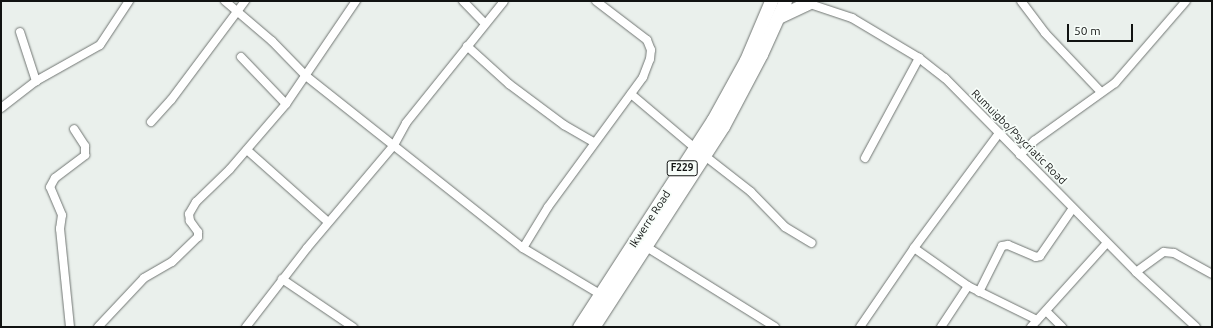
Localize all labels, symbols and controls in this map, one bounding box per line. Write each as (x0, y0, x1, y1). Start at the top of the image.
scale bar (1069, 16, 1135, 42)
text: 50 m (1074, 24, 1101, 37)
street label: Rumuigbo/Psycriatic Road (969, 87, 1069, 187)
road number: F229 (666, 160, 698, 176)
street label: Ikwerre Road (627, 188, 673, 250)

